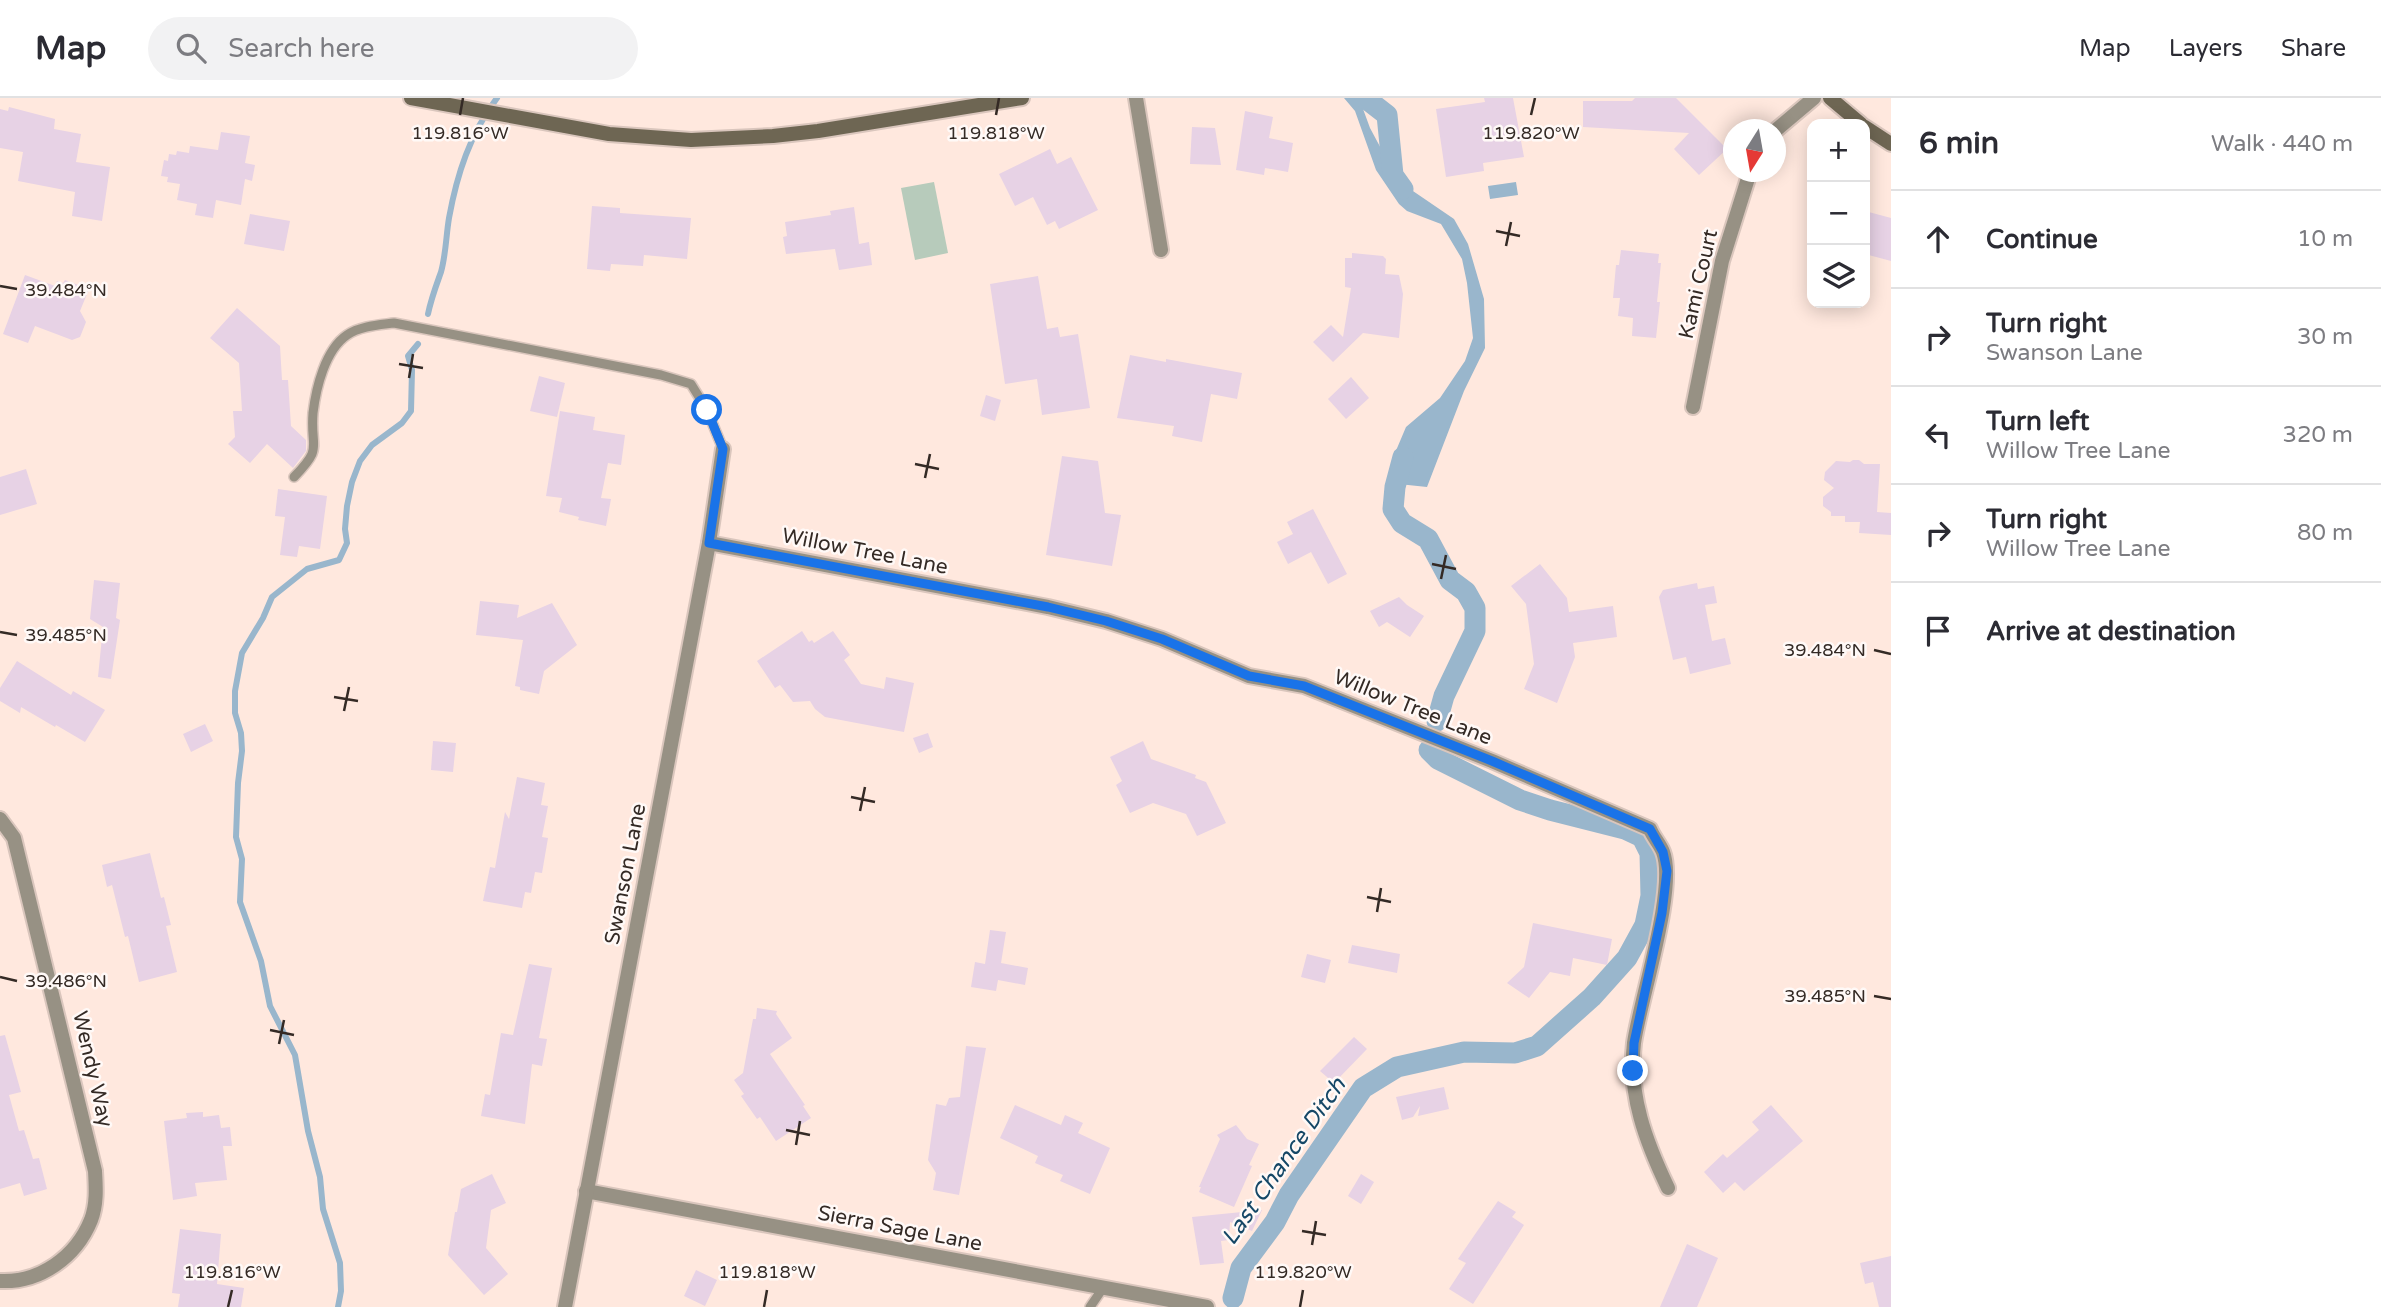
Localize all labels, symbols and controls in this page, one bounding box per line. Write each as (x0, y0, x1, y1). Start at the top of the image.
search box (148, 17, 638, 80)
text: Map (35, 29, 106, 68)
icon: search (172, 29, 210, 67)
text: Search here (228, 33, 374, 64)
text: Map (2079, 34, 2131, 63)
text: Layers (2169, 34, 2243, 63)
text: Share (2281, 34, 2346, 63)
north arrow (1723, 119, 1786, 182)
map controls (1807, 119, 1870, 308)
button: + (1807, 119, 1870, 182)
text: 119.816°W (411, 122, 509, 144)
text: 119.818°W (947, 122, 1045, 144)
text: 119.820°W (1482, 122, 1580, 144)
text: 6 min (1919, 125, 1999, 162)
text: Walk · 440 m (2211, 130, 2353, 158)
button: − (1807, 182, 1870, 245)
icon: ahead (1919, 220, 1957, 258)
text: Continue (1986, 224, 2098, 255)
text: 10 m (2297, 225, 2353, 253)
street label: Kami Court (1674, 227, 1723, 341)
button: layers (1807, 245, 1870, 308)
text: 39.484°N (25, 279, 107, 301)
text: Turn right (1986, 308, 2107, 339)
icon: right (1919, 318, 1957, 356)
text: 30 m (2297, 323, 2353, 351)
text: Swanson Lane (1986, 339, 2143, 367)
route start (691, 394, 722, 425)
text: Turn left (1986, 406, 2089, 437)
icon: left (1919, 416, 1957, 454)
text: 320 m (2283, 421, 2353, 449)
text: Willow Tree Lane (1986, 437, 2171, 465)
text: Turn right (1986, 504, 2107, 535)
icon: right (1919, 514, 1957, 552)
text: 80 m (2297, 519, 2353, 547)
street label: Willow Tree Lane (780, 523, 950, 580)
text: Willow Tree Lane (1986, 535, 2171, 563)
icon: arrive (1919, 612, 1957, 650)
text: Arrive at destination (1986, 616, 2236, 647)
text: 39.485°N (25, 624, 107, 646)
text: 39.484°N (1784, 639, 1866, 661)
street label: Willow Tree Lane (1330, 664, 1496, 751)
street label: Swanson Lane (600, 801, 651, 947)
text: 39.486°N (25, 970, 107, 992)
text: 39.485°N (1784, 985, 1866, 1007)
street label: Wendy Way (67, 1009, 118, 1130)
route end (1617, 1055, 1648, 1086)
water label: Last Chance Ditch (1216, 1072, 1353, 1251)
street label: Sierra Sage Lane (815, 1200, 984, 1257)
text: 119.816°W (183, 1261, 281, 1283)
text: 119.818°W (718, 1261, 816, 1283)
text: 119.820°W (1254, 1261, 1352, 1283)

